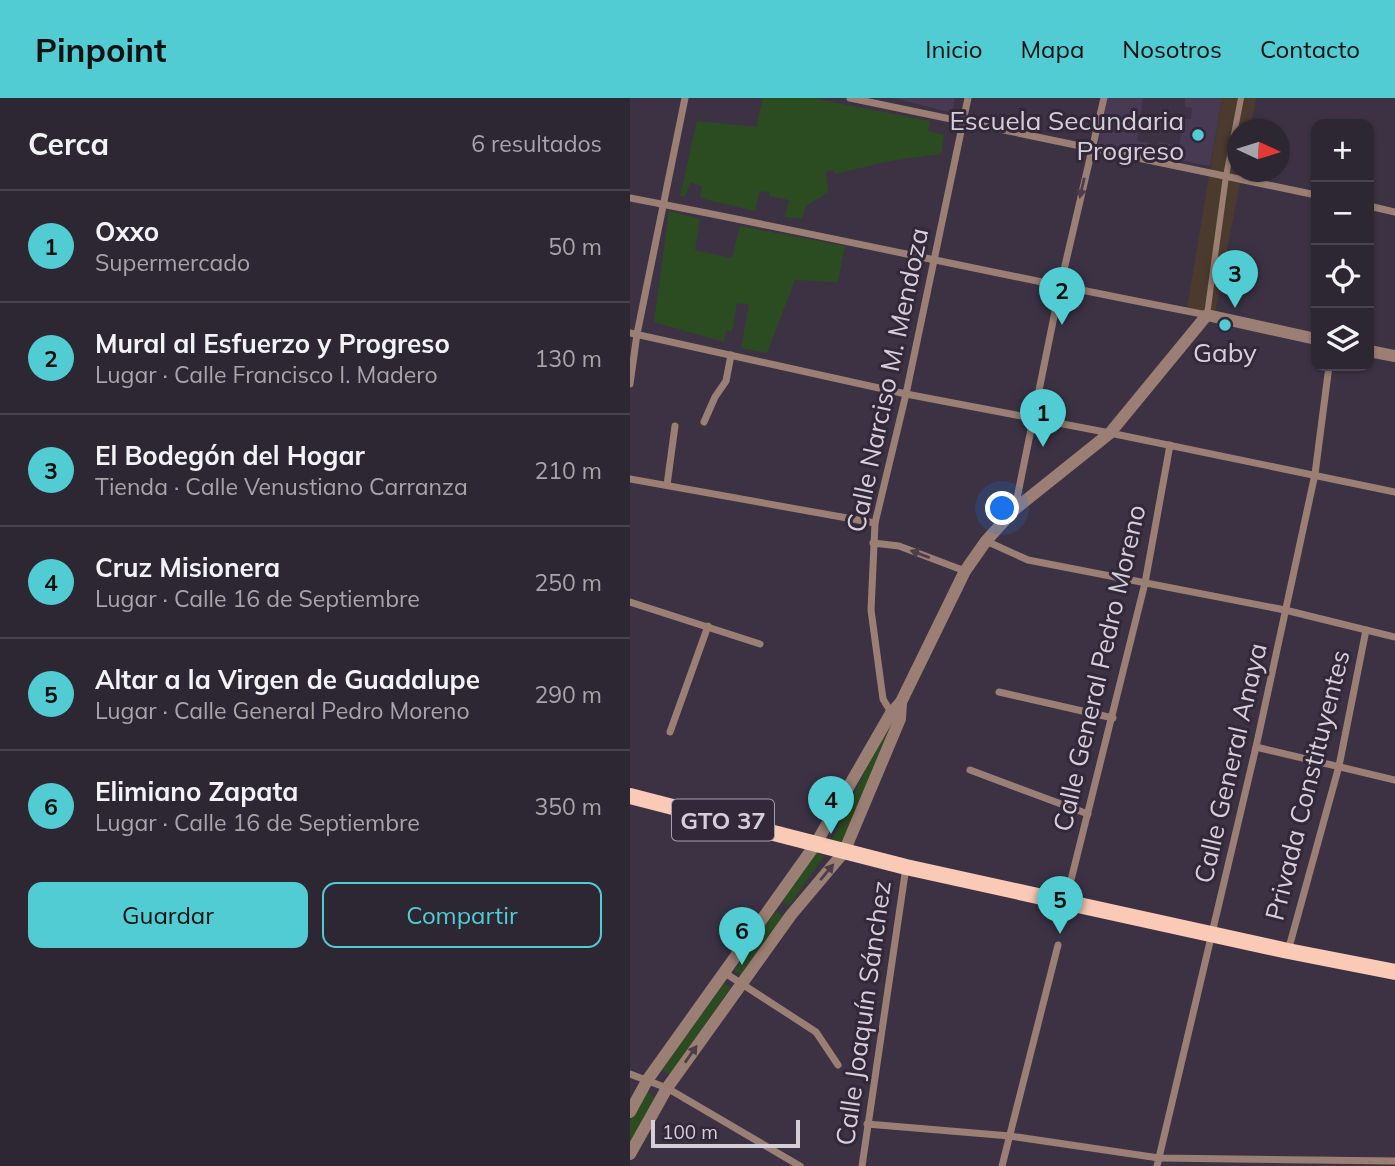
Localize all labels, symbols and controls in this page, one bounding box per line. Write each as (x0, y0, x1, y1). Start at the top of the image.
text: Pinpoint (35, 29, 167, 70)
text: Inicio (925, 34, 982, 64)
text: Mapa (1020, 34, 1084, 64)
text: Nosotros (1122, 34, 1222, 64)
text: Contacto (1260, 34, 1360, 64)
place label: Escuela Secundaria Progreso (950, 104, 1184, 167)
north arrow (1227, 119, 1290, 182)
map controls (1311, 119, 1374, 371)
button: + (1311, 119, 1374, 182)
text: Cerca (28, 125, 109, 163)
marker: Escuela Secundaria Progreso (1190, 127, 1206, 143)
text: 6 resultados (471, 129, 602, 158)
one-way arrow (1077, 177, 1088, 199)
button: − (1311, 182, 1374, 245)
text: Oxxo (95, 215, 159, 248)
street label: Calle Narciso M. Mendoza (839, 225, 935, 535)
text: 1 (44, 232, 58, 261)
text: 50 m (548, 232, 602, 261)
button: locate (1311, 245, 1374, 308)
text: Supermercado (95, 248, 250, 277)
pin: 3 (1212, 250, 1258, 308)
pin: 2 (1039, 267, 1085, 325)
button: layers (1311, 308, 1374, 371)
marker: Gaby (1217, 317, 1233, 333)
text: Mural al Esfuerzo y Progreso (95, 327, 450, 360)
place label: Gaby (1193, 336, 1257, 369)
text: 2 (44, 344, 58, 373)
text: 130 m (534, 344, 602, 373)
text: Lugar · Calle Francisco I. Madero (95, 360, 438, 389)
pin: 1 (1020, 389, 1066, 447)
text: El Bodegón del Hogar (95, 439, 365, 472)
text: 3 (44, 456, 58, 485)
text: 210 m (534, 456, 602, 485)
text: Tienda · Calle Venustiano Carranza (95, 472, 468, 501)
your location (985, 491, 1019, 525)
street label: Calle General Pedro Moreno (1045, 501, 1153, 835)
one-way arrow (909, 549, 930, 560)
text: Cruz Misionera (95, 551, 280, 584)
text: 4 (44, 568, 58, 597)
text: 250 m (534, 568, 602, 597)
text: Lugar · Calle 16 de Septiembre (95, 584, 420, 613)
street label: Calle General Anaya (1186, 640, 1274, 886)
street label: Privada Constituyentes (1257, 646, 1357, 924)
text: Altar a la Virgen de Guadalupe (95, 663, 480, 696)
text: 5 (44, 680, 58, 709)
text: 290 m (534, 680, 602, 709)
text: Lugar · Calle General Pedro Moreno (95, 696, 470, 725)
text: Elimiano Zapata (95, 775, 298, 808)
pin: 4 (808, 776, 854, 834)
text: 6 (44, 792, 58, 821)
text: 350 m (534, 792, 602, 821)
road number: GTO 37 (672, 800, 774, 840)
text: Lugar · Calle 16 de Septiembre (95, 808, 420, 837)
one-way arrow (819, 863, 835, 881)
pin: 5 (1037, 876, 1083, 934)
street label: Calle Joaquín Sánchez (828, 879, 898, 1147)
button: Guardar (28, 882, 308, 948)
button: Compartir (322, 882, 602, 948)
pin: 6 (719, 907, 765, 965)
one-way arrow (684, 1045, 698, 1063)
scale bar (651, 1117, 800, 1149)
text: 100 m (662, 1120, 718, 1144)

